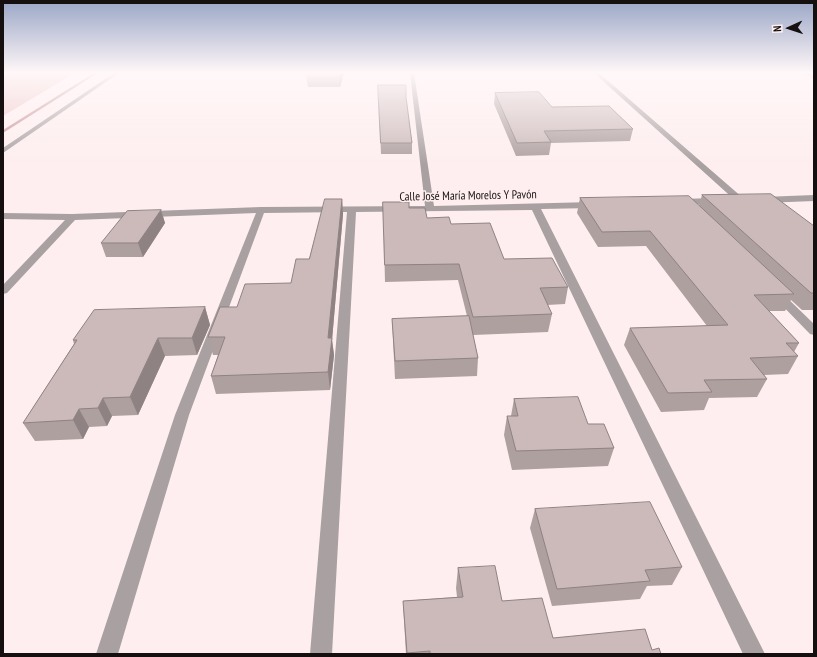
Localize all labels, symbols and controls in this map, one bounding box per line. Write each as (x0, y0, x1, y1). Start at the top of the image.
north arrow (769, 8, 809, 48)
text: N (770, 25, 784, 32)
street label: Calle José María Morelos Y Pavón (399, 188, 537, 204)

